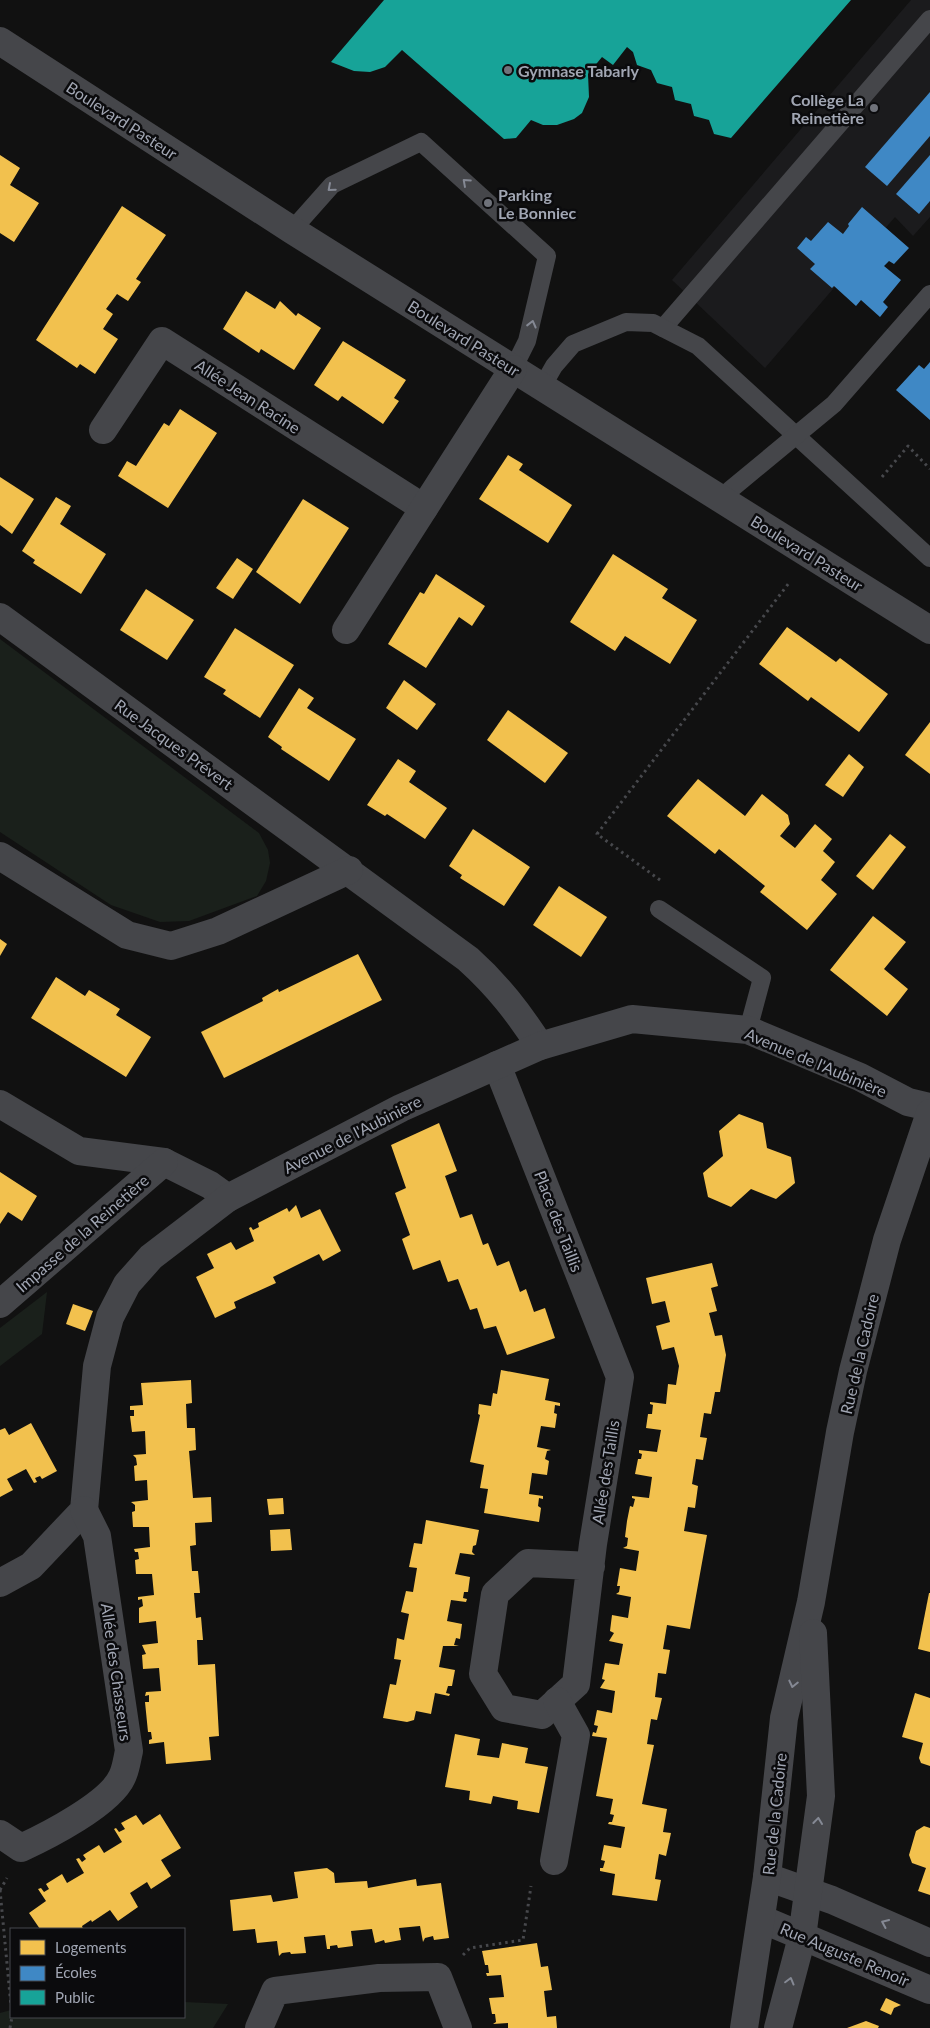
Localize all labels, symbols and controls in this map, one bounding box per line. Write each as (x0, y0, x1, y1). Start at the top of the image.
place label: Gymnase Tabarly (518, 61, 639, 80)
marker: Gymnase Tabarly (502, 64, 514, 76)
street label: Boulevard Pasteur (63, 77, 181, 163)
place label: Collège La Reinetière (791, 90, 864, 127)
marker: Collège La Reinetière (868, 102, 880, 114)
one-way arrow (462, 179, 471, 188)
one-way arrow (327, 183, 336, 192)
place label: Parking Le Bonniec (498, 185, 577, 222)
marker: Parking Le Bonniec (482, 197, 494, 209)
street label: Boulevard Pasteur (405, 296, 523, 380)
one-way arrow (526, 320, 537, 329)
street label: Allée Jean Racine (192, 355, 304, 437)
street label: Boulevard Pasteur (748, 511, 866, 595)
street label: Rue Jacques Prévert (111, 695, 237, 793)
street label: Avenue de l'Aubinière (742, 1024, 890, 1100)
street label: Avenue de l'Aubinière (280, 1091, 424, 1177)
street label: Place des Taillis (531, 1168, 587, 1274)
street label: Impasse de la Reinetière (12, 1170, 152, 1296)
street label: Rue de la Cadoire (836, 1292, 882, 1416)
street label: Allée des Taillis (587, 1419, 623, 1525)
street label: Allée des Chasseurs (98, 1602, 136, 1742)
one-way arrow (788, 1679, 799, 1688)
street label: Rue de la Cadoire (758, 1752, 790, 1876)
one-way arrow (812, 1817, 823, 1825)
street label: Rue Auguste Renoir (778, 1918, 912, 1990)
one-way arrow (881, 1919, 890, 1930)
legend (10, 1928, 185, 2018)
text: Logements (55, 1938, 127, 1956)
text: Écoles (55, 1963, 97, 1981)
one-way arrow (785, 1977, 795, 1986)
text: Public (55, 1988, 95, 2006)

